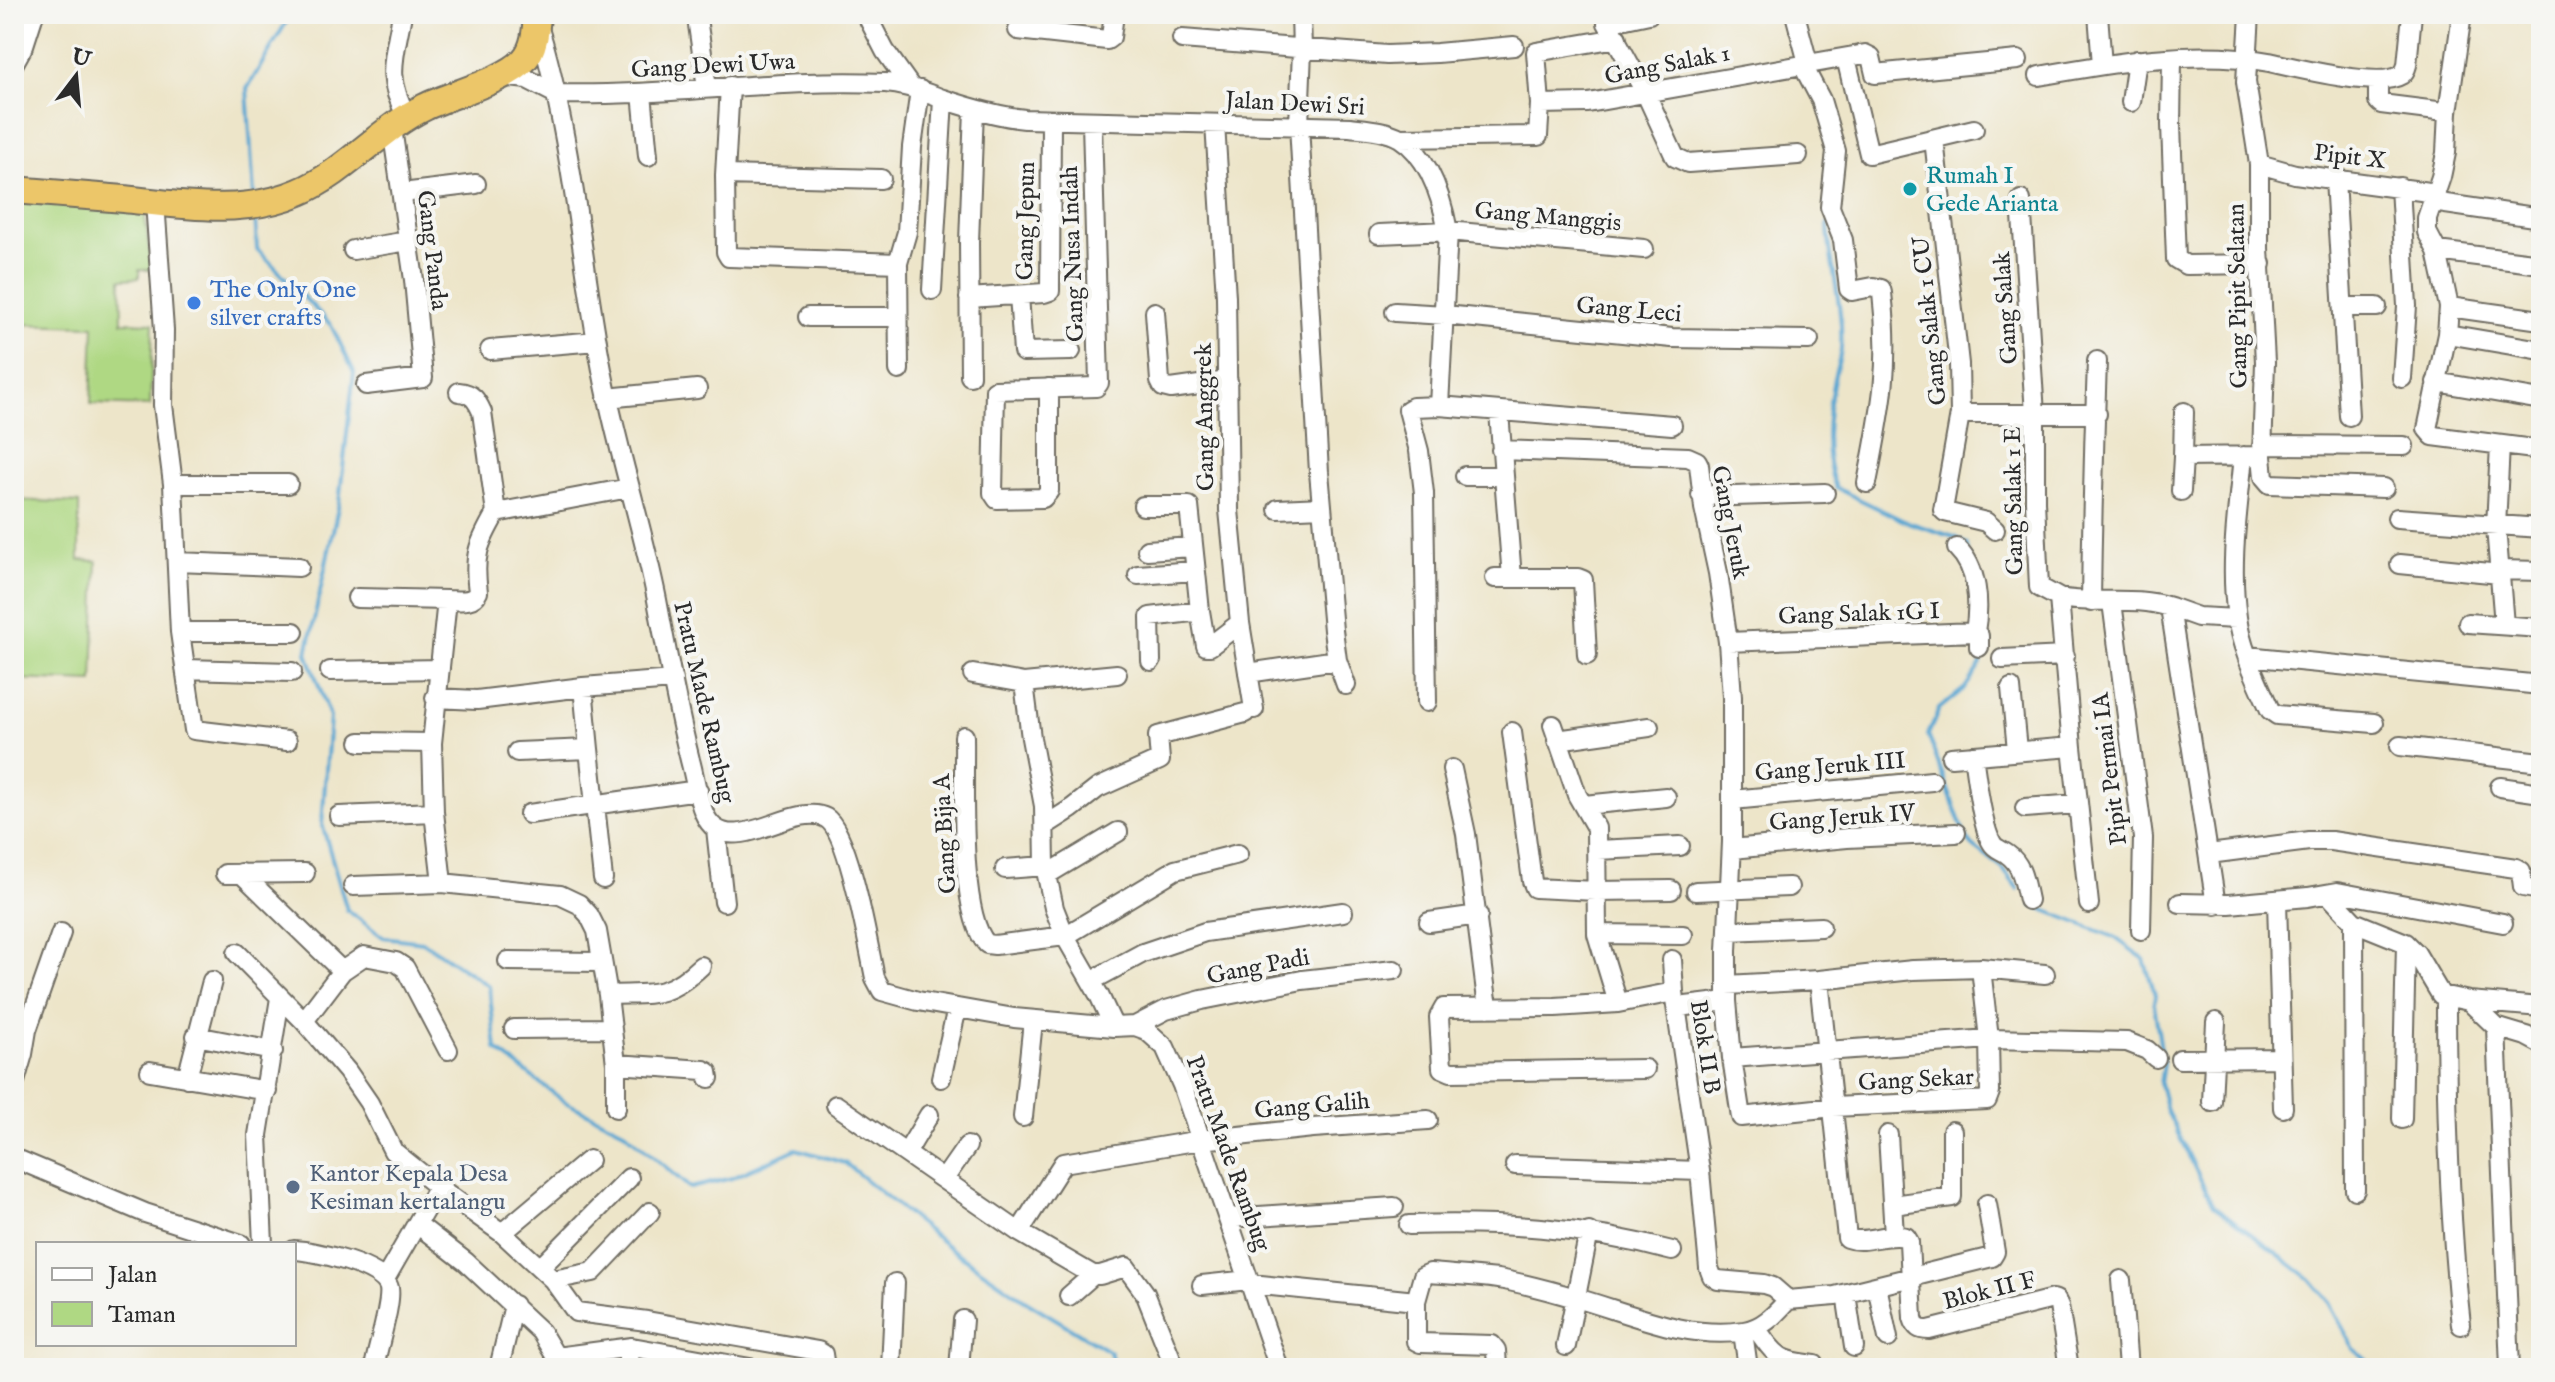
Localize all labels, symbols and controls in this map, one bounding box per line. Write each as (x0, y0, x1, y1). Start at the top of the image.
north arrow (36, 36, 116, 116)
street label: Gang Salak 1 (1602, 38, 1733, 93)
text: U (67, 42, 95, 75)
street label: Gang Dewi Uwa (630, 47, 796, 86)
street label: Jalan Dewi Sri (1221, 85, 1366, 124)
street label: Pipit X (2312, 138, 2388, 177)
street label: Gang Jepun (1010, 161, 1043, 281)
place label: Rumah I Gede Arianta (1926, 161, 2059, 220)
street label: Gang Nusa Indah (1055, 165, 1092, 343)
marker: Rumah I Gede Arianta (1901, 180, 1919, 198)
street label: Gang Panda (409, 188, 454, 313)
street label: Gang Manggis (1473, 196, 1623, 239)
street label: Gang Pipit Selatan (2221, 203, 2256, 389)
street label: Gang Salak 1 CU (1906, 234, 1955, 407)
street label: Gang Salak (1987, 250, 2026, 365)
place label: The Only One silver crafts (210, 275, 356, 334)
street label: Gang Leci (1575, 290, 1683, 331)
marker: The Only One silver crafts (185, 294, 203, 312)
street label: Gang Anggrek (1189, 342, 1222, 491)
street label: Gang Salak 1 E (1998, 426, 2031, 576)
street label: Gang Jeruk (1703, 463, 1756, 582)
street label: Gang Salak 1G I (1778, 596, 1940, 633)
street label: Pratu Made Rambug (665, 598, 742, 807)
street label: Pipit Permai IA (2086, 690, 2135, 847)
street label: Gang Jeruk III (1754, 745, 1907, 790)
street label: Gang Bija A (927, 772, 964, 895)
street label: Gang Jeruk IV (1768, 798, 1917, 839)
street label: Gang Padi (1204, 942, 1312, 993)
street label: Blok II B (1682, 998, 1727, 1097)
street label: Pratu Made Rambug (1178, 1051, 1278, 1257)
street label: Gang Sekar (1857, 1062, 1975, 1099)
street label: Gang Galih (1253, 1086, 1371, 1127)
place label: Kantor Kepala Desa Kesiman kertalangu (309, 1159, 508, 1218)
marker: Kantor Kepala Desa Kesiman kertalangu (284, 1178, 302, 1196)
legend (36, 1242, 296, 1346)
text: Jalan (105, 1260, 157, 1291)
street label: Blok II F (1940, 1265, 2039, 1318)
text: Taman (108, 1300, 176, 1331)

